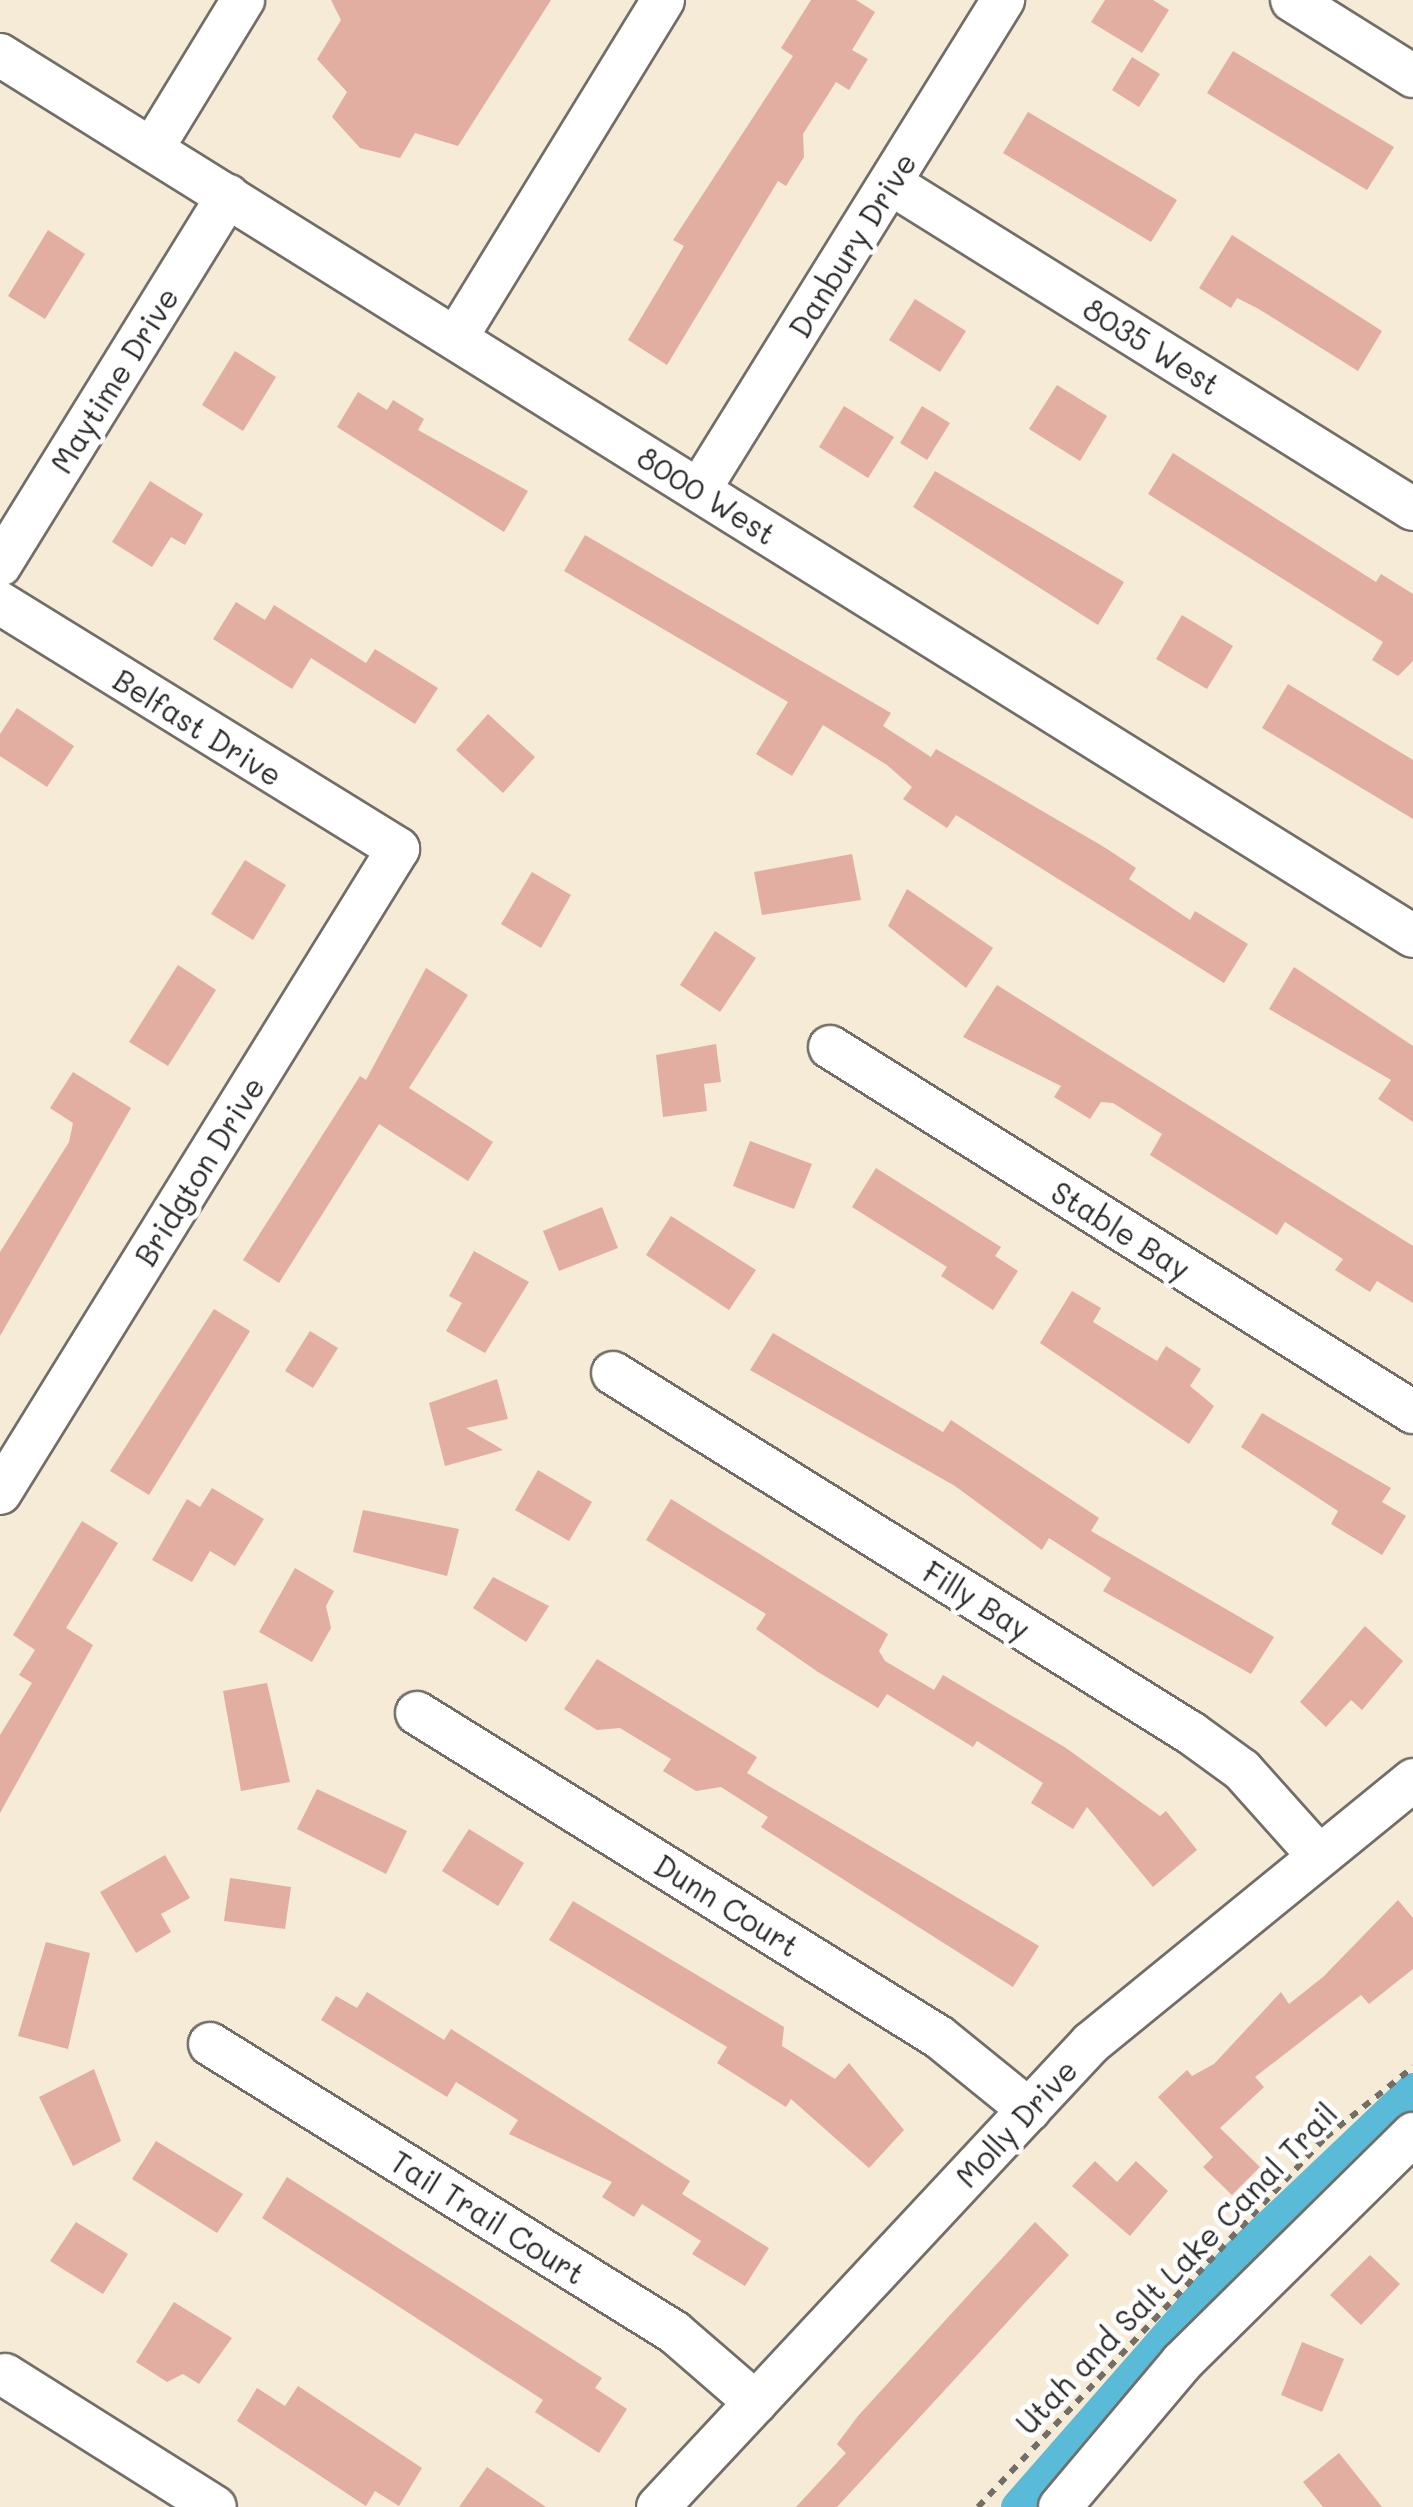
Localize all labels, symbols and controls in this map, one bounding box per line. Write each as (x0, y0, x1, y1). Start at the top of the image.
street label: Danbury Drive (781, 146, 923, 344)
street label: Maytime Drive (43, 281, 185, 479)
street label: 8035 West (1077, 290, 1227, 402)
street label: 8000 West (631, 438, 783, 552)
street label: Belfast Drive (107, 661, 289, 793)
street label: Bridgton Drive (127, 1070, 271, 1272)
street label: Stable Bay (1045, 1173, 1197, 1287)
street label: Filly Bay (917, 1553, 1037, 1647)
street label: Dunn Court (648, 1846, 806, 1964)
street label: Molly Drive (948, 2052, 1084, 2194)
street label: Utah and Salt Lake Canal Trail (1008, 2095, 1344, 2441)
street label: Tail Trail Court (384, 2143, 592, 2291)

